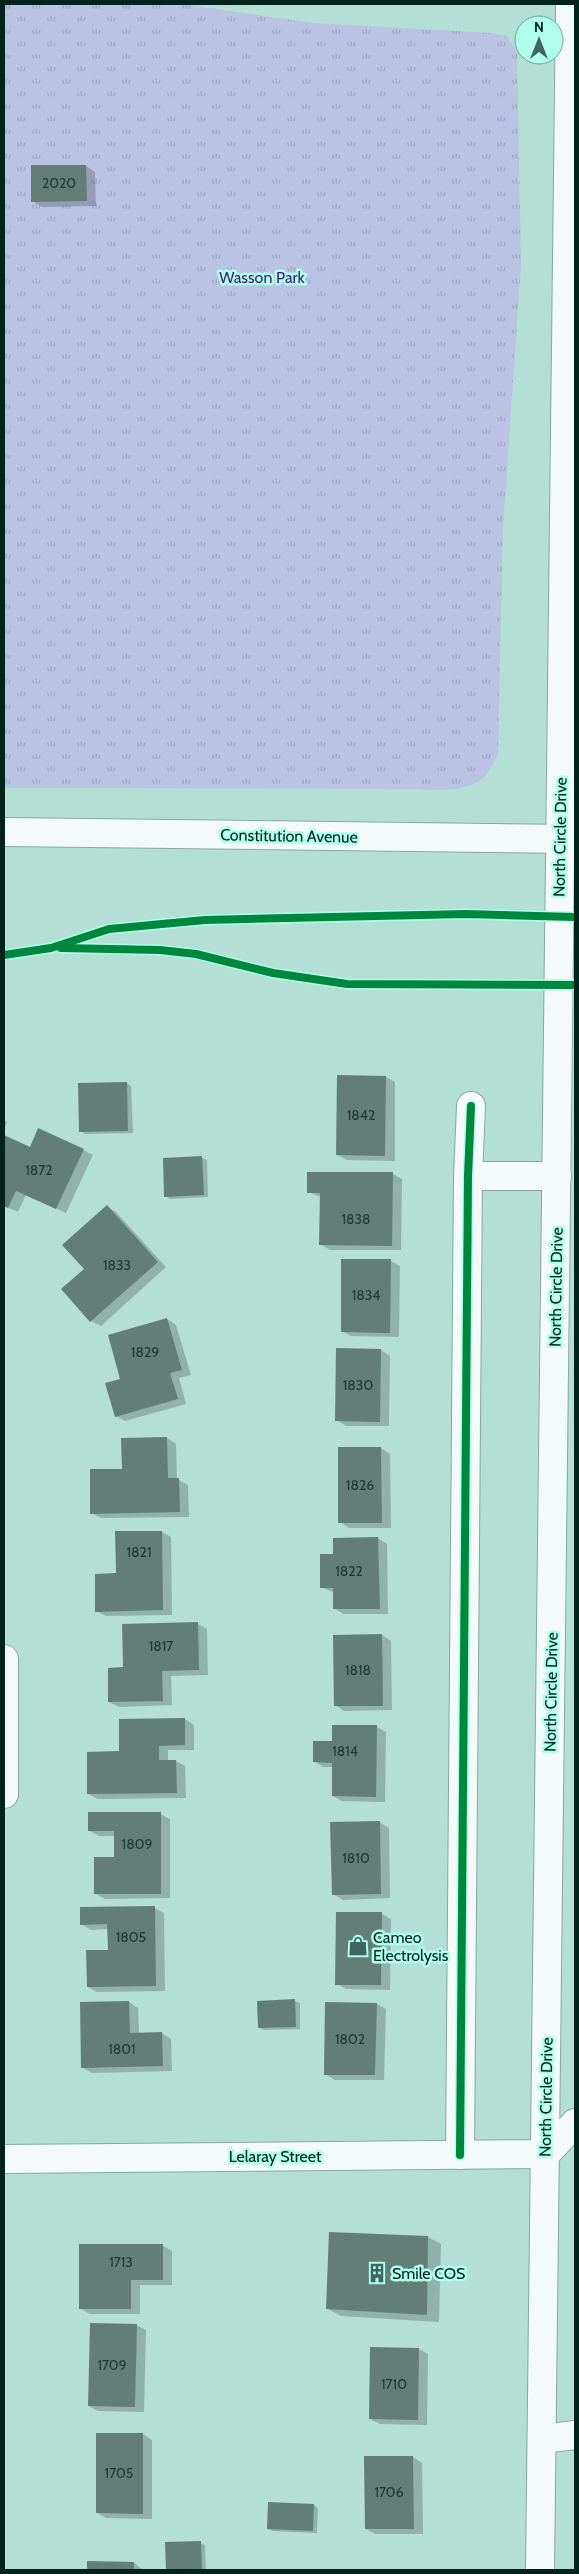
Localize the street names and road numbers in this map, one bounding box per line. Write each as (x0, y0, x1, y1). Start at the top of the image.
street label: North Circle Drive (549, 777, 571, 897)
street label: Constitution Avenue (220, 825, 358, 847)
street label: North Circle Drive (545, 1227, 567, 1347)
street label: North Circle Drive (540, 1632, 562, 1752)
street label: North Circle Drive (535, 2037, 557, 2157)
street label: Lelaray Street (229, 2147, 322, 2166)

